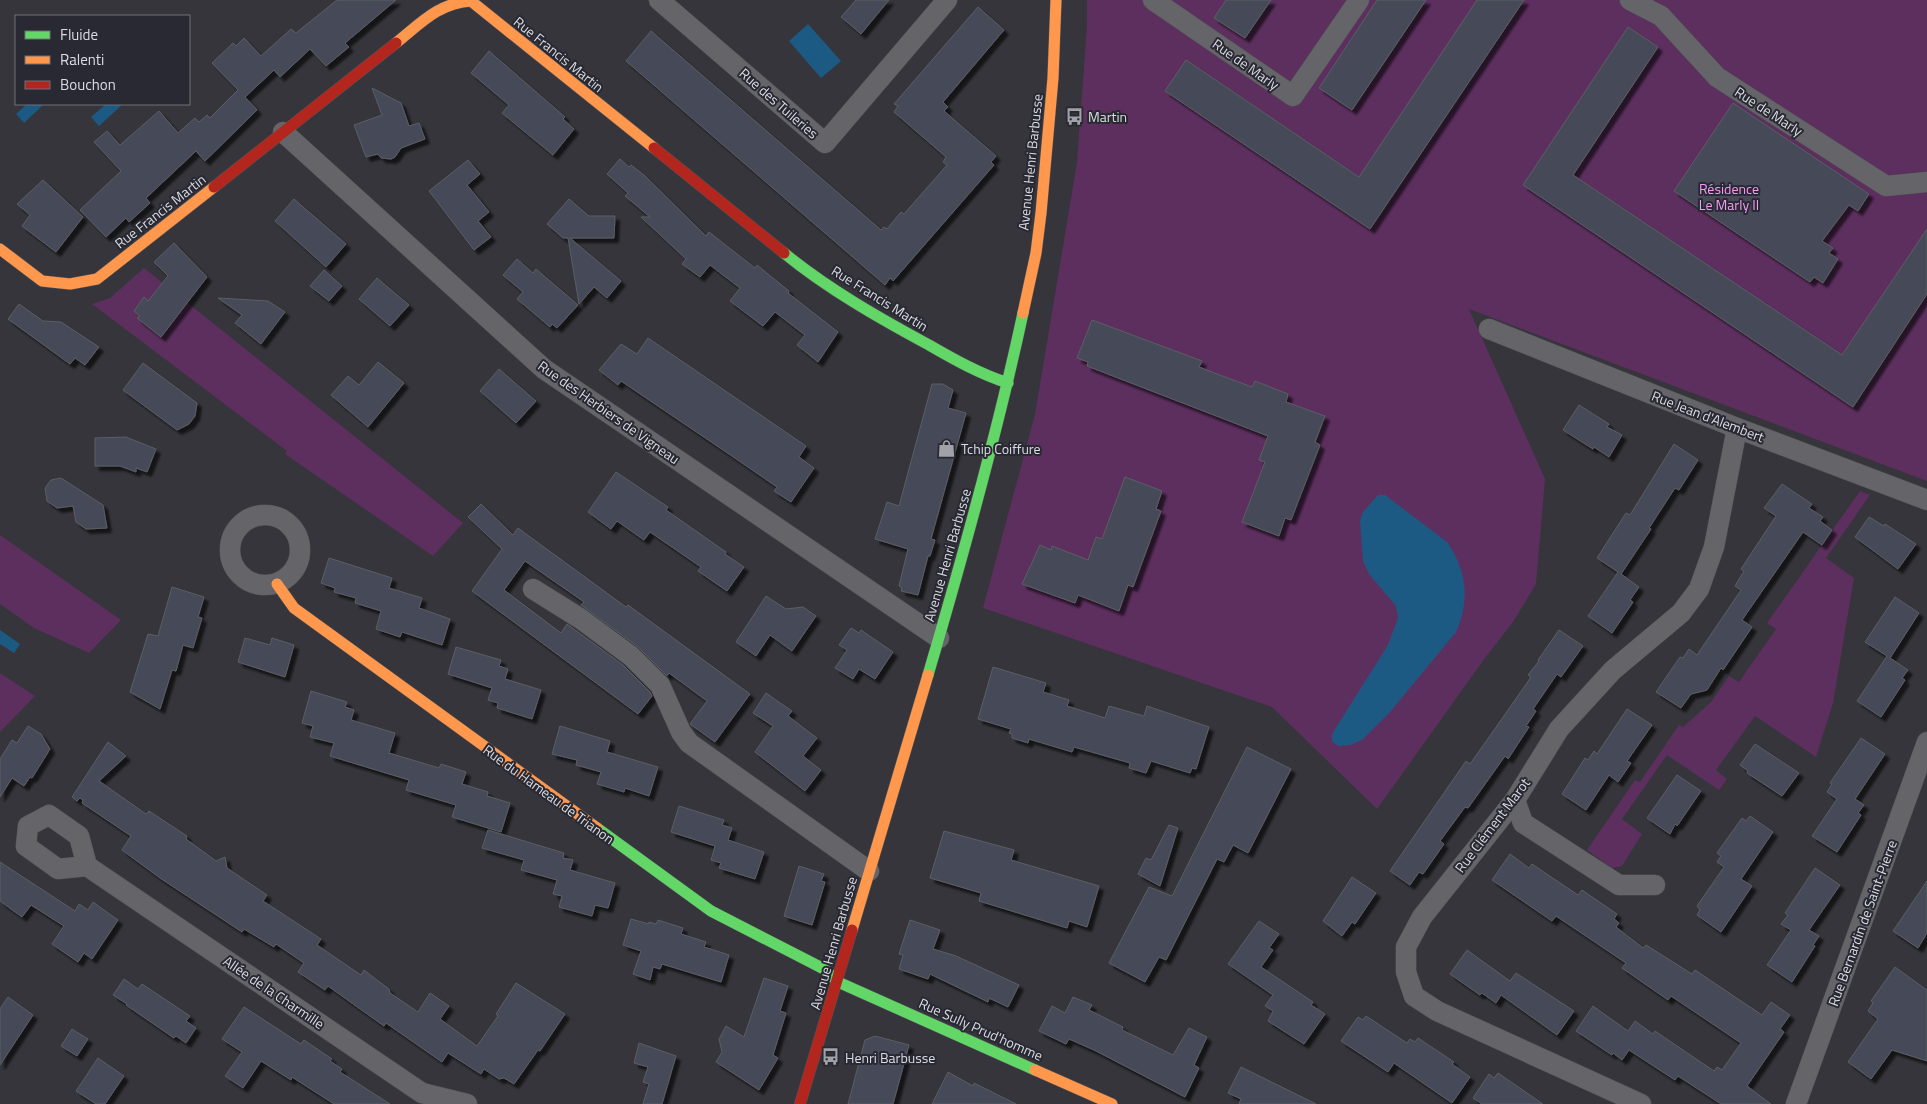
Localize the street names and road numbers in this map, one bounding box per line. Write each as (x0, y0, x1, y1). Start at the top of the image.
street label: Rue Francis Martin (509, 11, 609, 97)
street label: Rue de Marly (1208, 33, 1284, 95)
street label: Rue des Tuileries (735, 63, 823, 143)
street label: Rue de Marly (1731, 81, 1807, 141)
street label: Avenue Henri Barbusse (1012, 93, 1048, 231)
street label: Rue Francis Martin (110, 169, 210, 253)
street label: Rue Francis Martin (828, 260, 932, 336)
street label: Rue des Herbiers de Vigneau (534, 355, 684, 469)
street label: Rue Jean d'Alembert (1649, 385, 1767, 447)
street label: Avenue Henri Barbusse (918, 486, 976, 624)
street label: Rue du Hameau de Trianon (479, 739, 619, 849)
street label: Rue Clément Marot (1449, 773, 1535, 877)
street label: Rue Bernardin de Saint-Pierre (1822, 837, 1902, 1009)
street label: Avenue Henri Barbusse (804, 874, 862, 1012)
street label: Allée de la Charmille (219, 950, 329, 1034)
street label: Rue Sully Prud'homme (916, 992, 1046, 1066)

